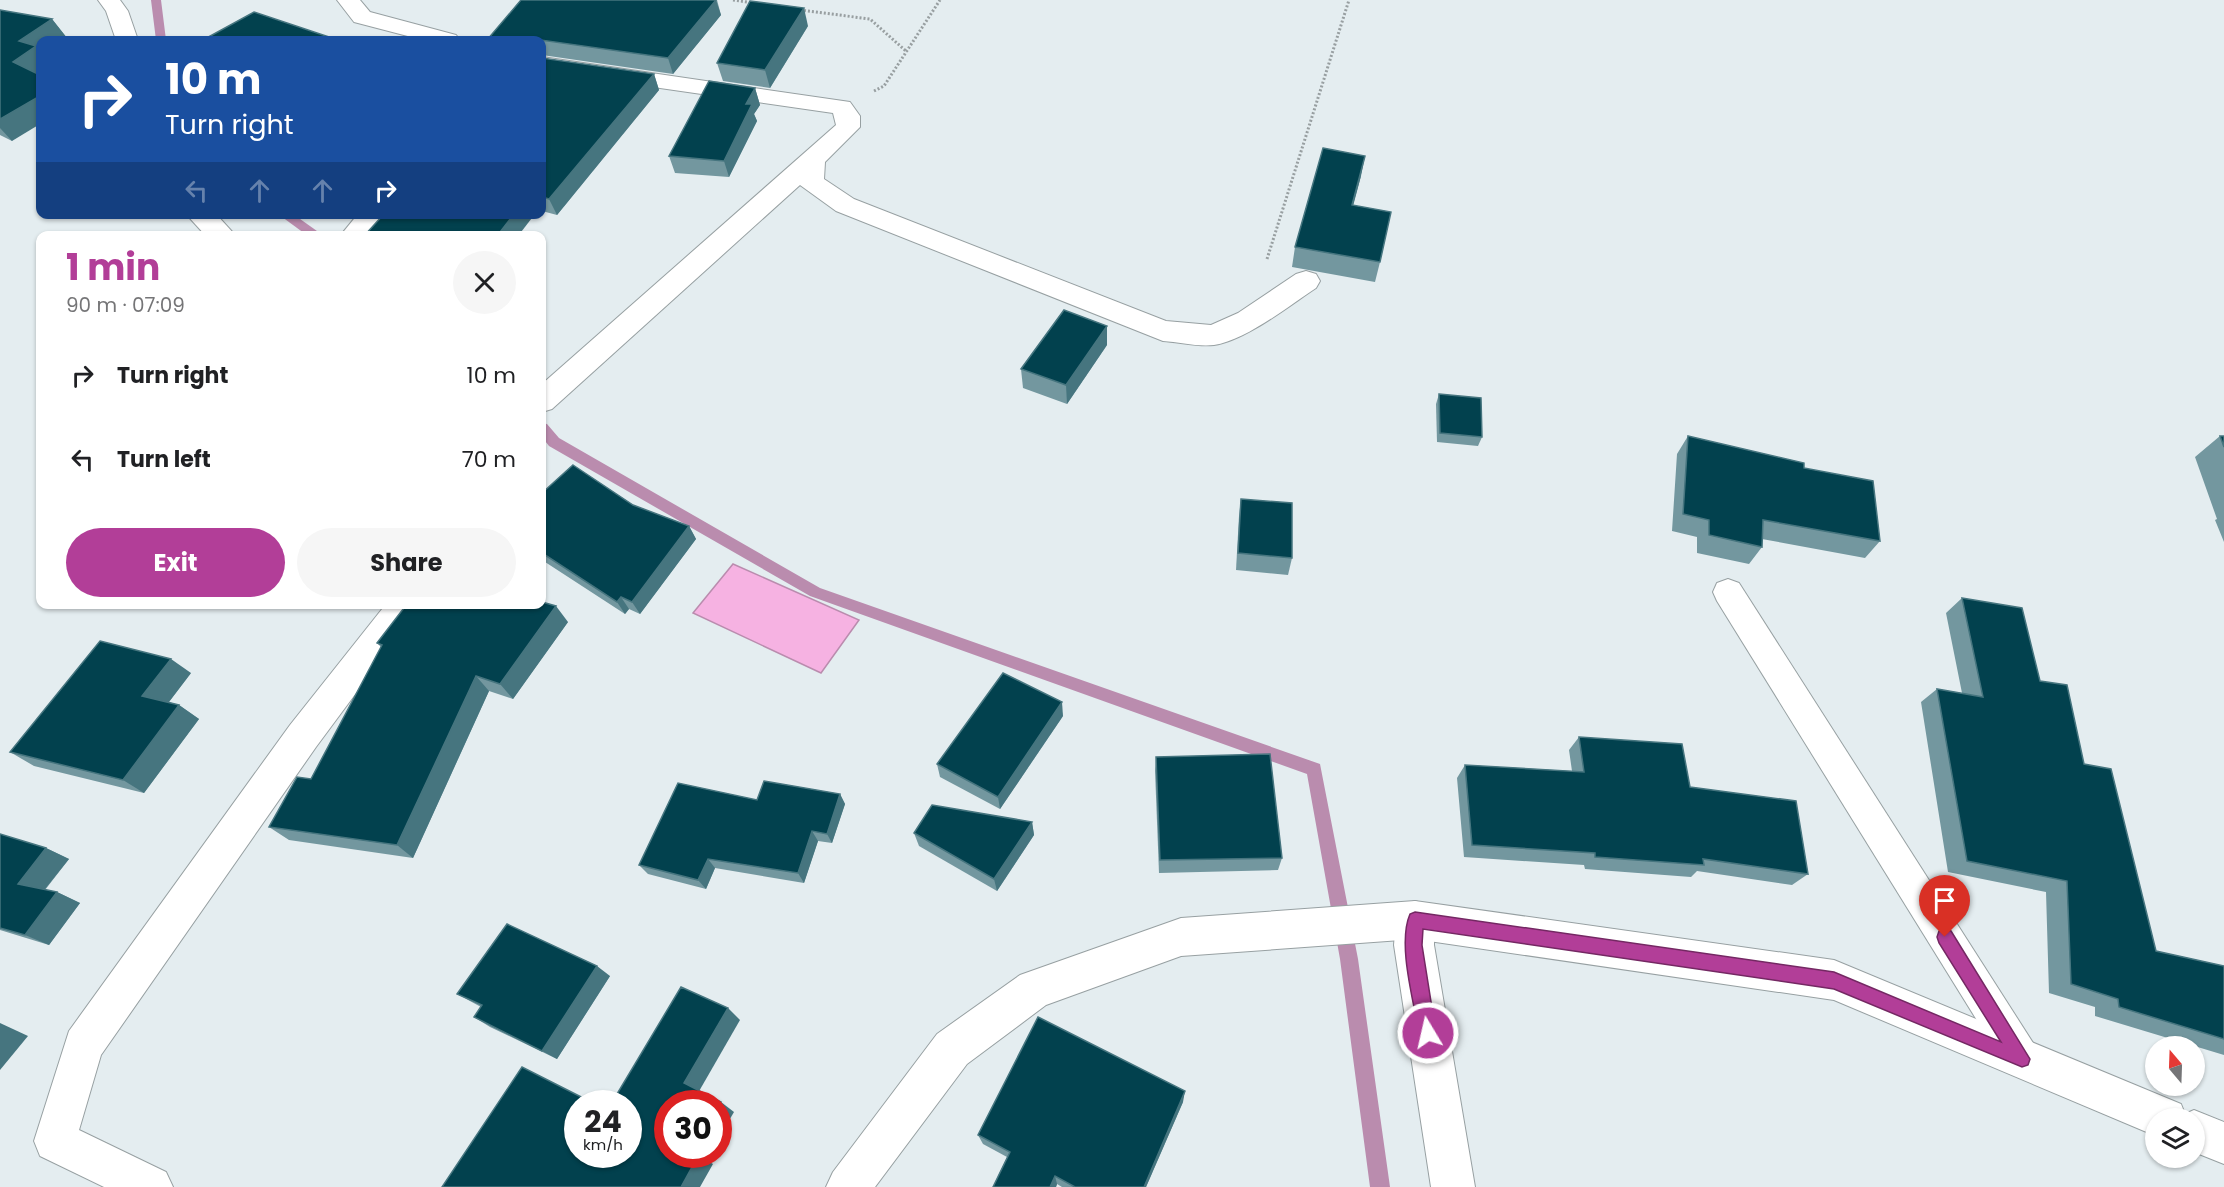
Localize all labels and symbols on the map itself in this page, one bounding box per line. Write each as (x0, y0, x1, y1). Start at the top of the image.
pin (1919, 875, 1970, 937)
position arrow (1396, 1001, 1460, 1065)
north arrow (2145, 1036, 2205, 1096)
speed limit sign: 30 (654, 1090, 732, 1168)

